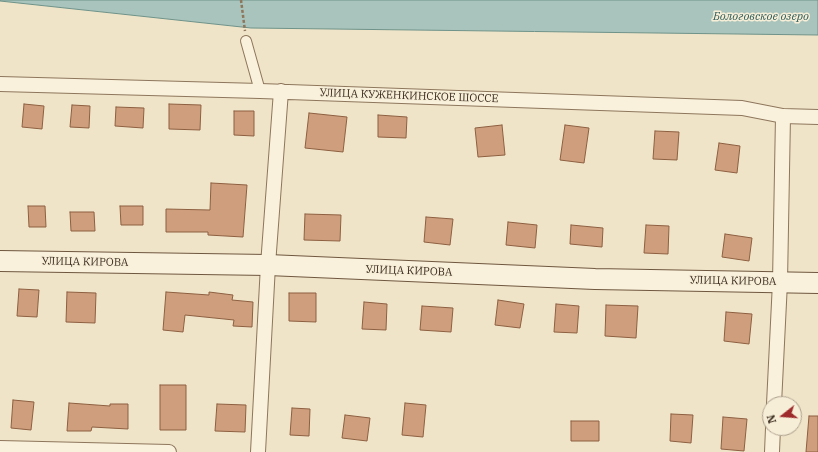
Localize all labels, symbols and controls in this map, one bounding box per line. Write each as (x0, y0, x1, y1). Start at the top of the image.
water label: Бологовское озеро (713, 10, 809, 24)
street label: УЛИЦА КУЖЕНКИНСКОЕ ШОССЕ (319, 86, 499, 106)
street label: УЛИЦА КИРОВА (41, 255, 129, 269)
street label: УЛИЦА КИРОВА (365, 263, 453, 279)
street label: УЛИЦА КИРОВА (689, 274, 777, 288)
north arrow (762, 396, 802, 436)
text: N (764, 413, 779, 425)

